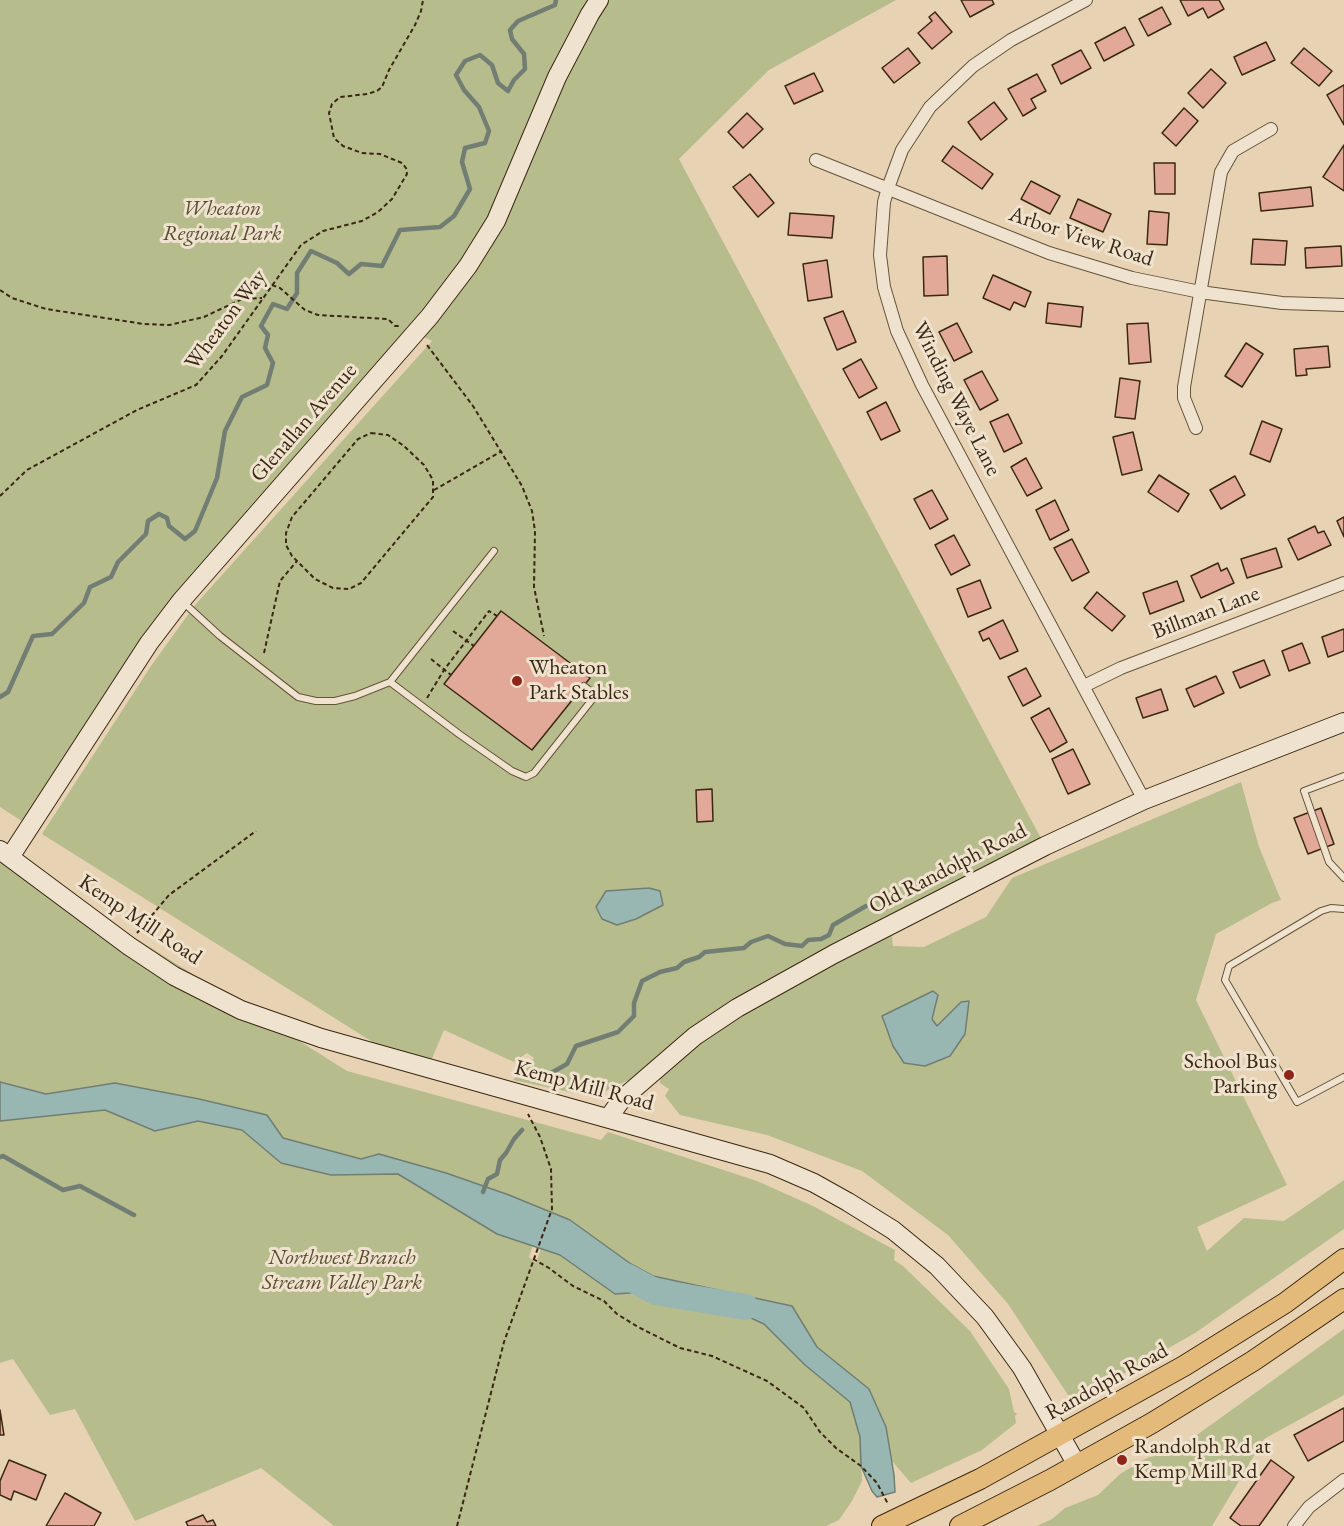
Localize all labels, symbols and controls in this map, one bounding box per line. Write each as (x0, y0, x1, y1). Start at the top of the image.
park label: Wheaton Regional Park (163, 196, 281, 248)
street label: Arbor View Road (1005, 201, 1157, 273)
street label: Wheaton Way (180, 265, 272, 375)
street label: Winding Waye Lane (906, 318, 1006, 480)
street label: Glenallan Avenue (245, 358, 363, 488)
street label: Billman Lane (1149, 581, 1263, 645)
place label: Wheaton Park Stables (529, 655, 629, 706)
marker: Wheaton Park Stables (510, 674, 524, 688)
street label: Old Randolph Road (865, 818, 1031, 920)
street label: Kemp Mill Road (73, 869, 207, 971)
place label: School Bus Parking (1184, 1049, 1277, 1100)
street label: Kemp Mill Road (512, 1055, 656, 1117)
marker: School Bus Parking (1282, 1068, 1296, 1082)
park label: Northwest Branch Stream Valley Park (262, 1245, 422, 1296)
street label: Randolph Road (1041, 1338, 1173, 1426)
place label: Randolph Rd at Kemp Mill Rd (1134, 1434, 1271, 1486)
marker: Randolph Rd at Kemp Mill Rd (1115, 1453, 1129, 1467)

